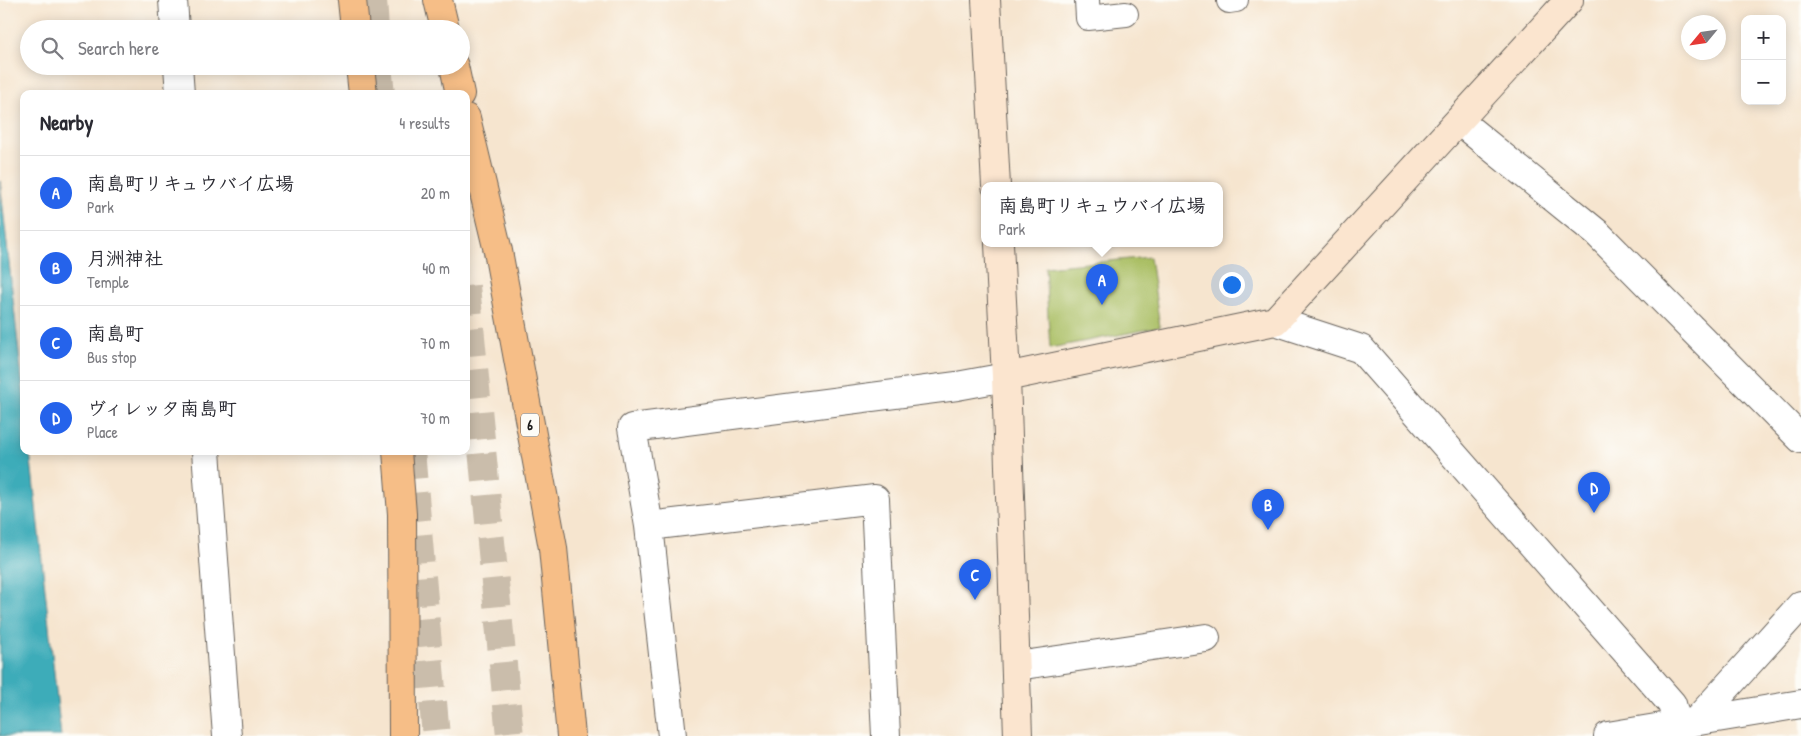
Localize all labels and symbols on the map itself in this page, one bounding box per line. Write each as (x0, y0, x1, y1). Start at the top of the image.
north arrow (1681, 15, 1726, 60)
pin: A (1086, 264, 1118, 305)
your location (1219, 272, 1245, 298)
road number: 6 (521, 414, 539, 436)
pin: D (1578, 472, 1610, 513)
pin: B (1252, 489, 1284, 530)
pin: C (959, 559, 991, 600)

